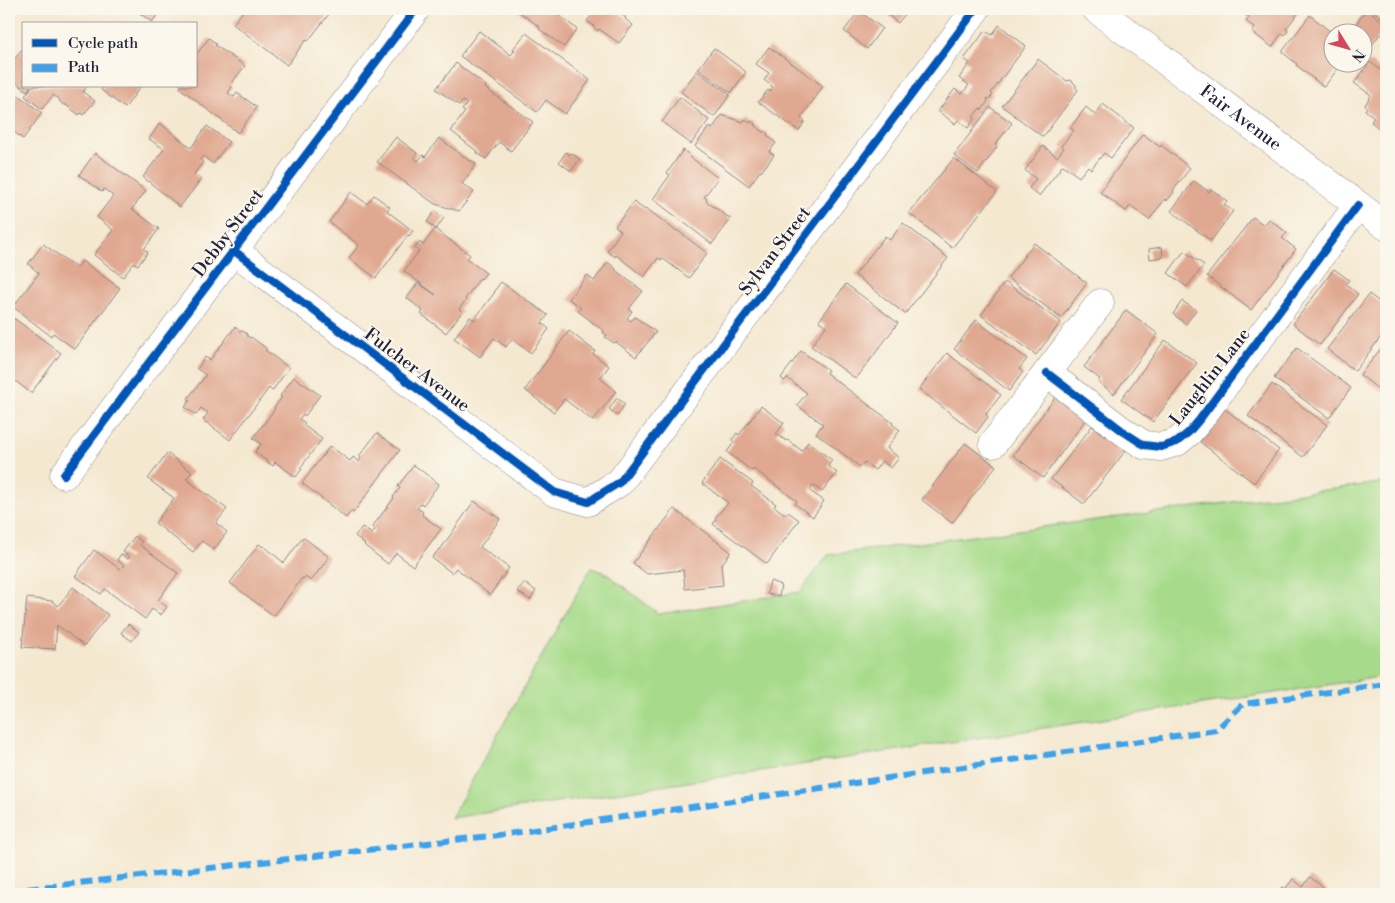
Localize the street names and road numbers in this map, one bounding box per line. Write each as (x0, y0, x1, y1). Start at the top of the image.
street label: Fair Avenue (1195, 79, 1286, 156)
street label: Debby Street (187, 184, 269, 282)
street label: Sylvan Street (734, 201, 816, 300)
street label: Fulcher Avenue (359, 323, 475, 417)
street label: Laughlin Lane (1165, 323, 1255, 431)

